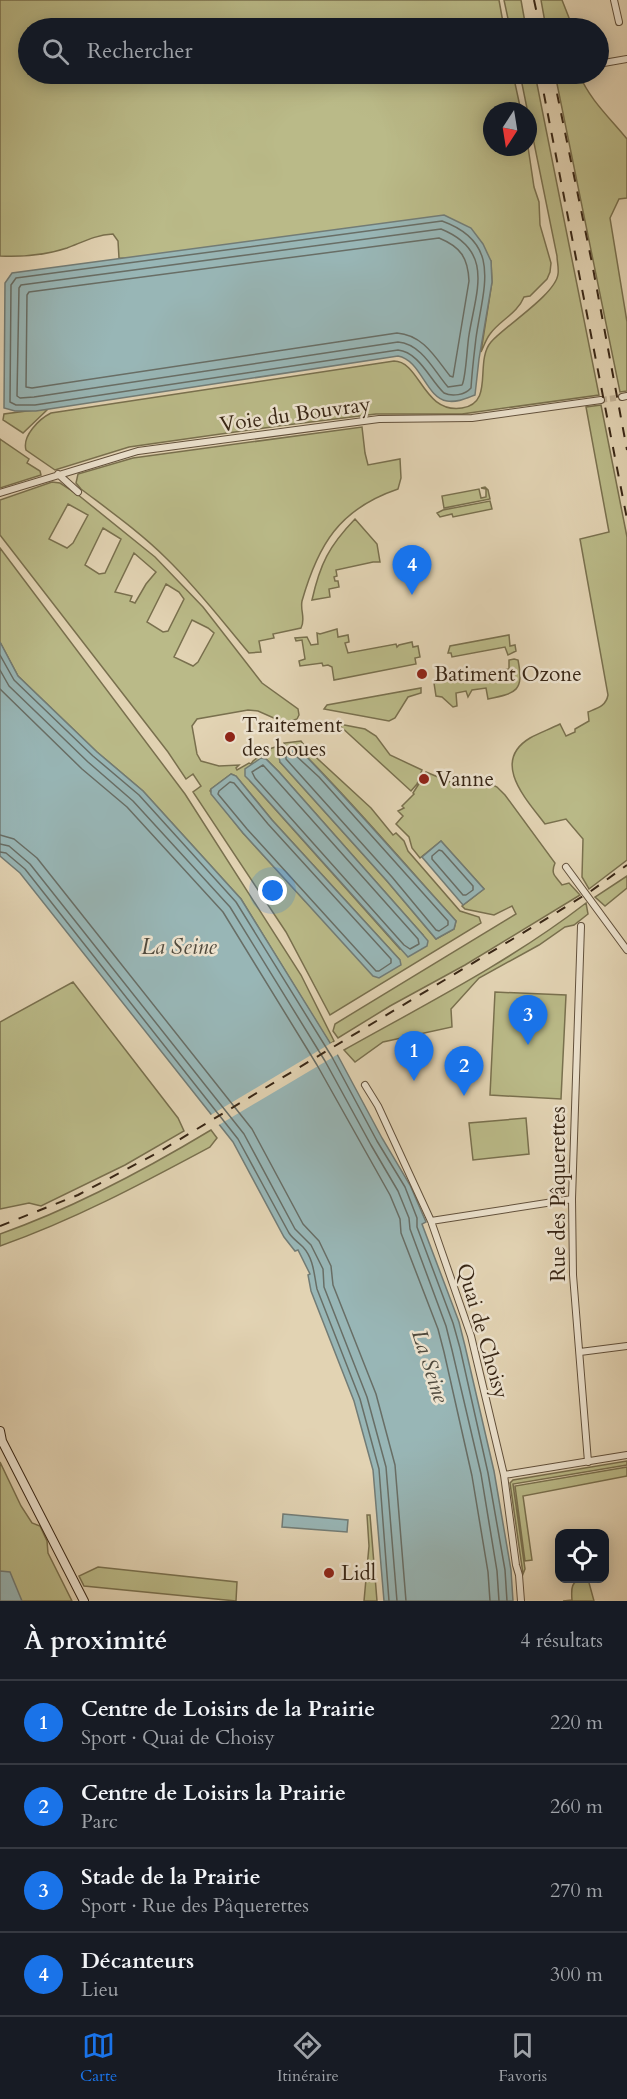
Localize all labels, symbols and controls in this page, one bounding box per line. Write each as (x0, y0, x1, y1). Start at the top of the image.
search box (18, 18, 609, 84)
icon: search (39, 35, 72, 68)
text: Rechercher (87, 36, 192, 66)
north arrow (483, 102, 537, 156)
street label: Voie du Bouvray (218, 390, 372, 439)
pin: 4 (392, 546, 432, 595)
place label: Batiment Ozone (434, 660, 582, 689)
marker: Batiment Ozone (415, 667, 429, 681)
place label: Traitement des boues (242, 711, 342, 764)
marker: Traitement des boues (223, 730, 237, 744)
place label: Vanne (436, 765, 494, 794)
marker: Vanne (417, 772, 431, 786)
your location (258, 876, 287, 905)
water label: La Seine (141, 932, 217, 962)
pin: 3 (508, 996, 548, 1045)
pin: 1 (394, 1032, 434, 1081)
pin: 2 (444, 1046, 484, 1096)
street label: Rue des Pâquerettes (544, 1106, 573, 1282)
street label: Quai de Choisy (449, 1260, 516, 1402)
water label: La Seine (404, 1326, 456, 1407)
map controls (555, 1529, 609, 1583)
button: locate (555, 1529, 609, 1583)
place label: Lidl (341, 1559, 376, 1588)
marker: Lidl (322, 1566, 336, 1580)
text: À proximité (24, 1623, 167, 1658)
text: 4 résultats (520, 1627, 603, 1654)
text: Centre de Loisirs de la Prairie (81, 1694, 375, 1724)
text: 1 (38, 1709, 49, 1736)
text: 220 m (550, 1709, 603, 1736)
text: Sport · Quai de Choisy (81, 1724, 275, 1751)
text: Centre de Loisirs la Prairie (81, 1778, 346, 1808)
text: 2 (38, 1793, 49, 1820)
text: 260 m (550, 1793, 603, 1820)
text: Parc (81, 1808, 118, 1835)
text: Stade de la Prairie (81, 1862, 261, 1892)
text: 3 (38, 1877, 49, 1904)
text: 270 m (550, 1877, 603, 1904)
text: Sport · Rue des Pâquerettes (81, 1892, 309, 1919)
text: Décanteurs (81, 1946, 194, 1976)
text: 4 (38, 1961, 49, 1988)
text: 300 m (550, 1961, 603, 1988)
text: Lieu (81, 1976, 119, 2003)
tab: Carte (80, 2029, 117, 2087)
tab: Itinéraire (277, 2029, 339, 2087)
tab: Favoris (499, 2029, 547, 2087)

